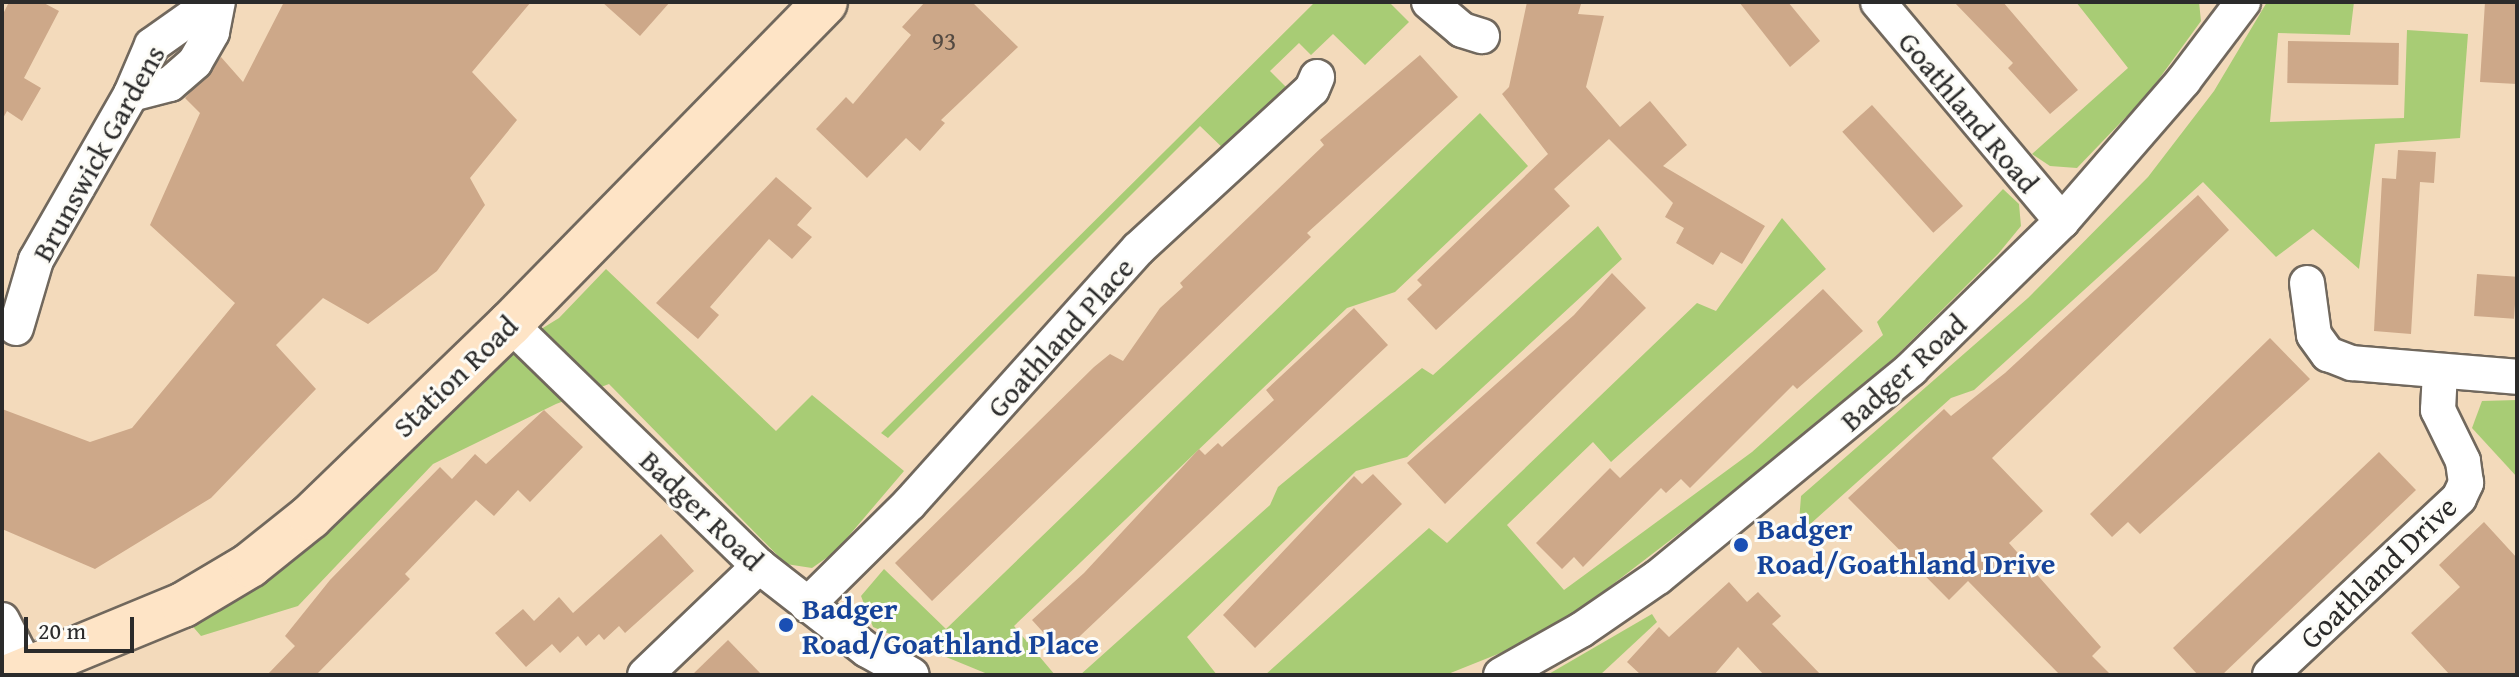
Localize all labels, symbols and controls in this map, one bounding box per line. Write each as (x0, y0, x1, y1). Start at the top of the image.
street label: Goathland Road (1891, 24, 2047, 200)
house number: 93 (931, 25, 957, 57)
street label: Brunswick Gardens (24, 39, 172, 267)
street label: Goathland Place (979, 250, 1141, 424)
street label: Badger Road (1832, 306, 1974, 438)
street label: Station Road (385, 307, 525, 445)
street label: Badger Road (633, 442, 771, 578)
street label: Goathland Drive (2292, 488, 2464, 656)
place label: Badger Road/Goathland Drive (1757, 510, 2055, 580)
marker: Badger Road/Goathland Drive (1732, 536, 1750, 554)
place label: Badger Road/Goathland Place (802, 590, 1099, 660)
scale bar (28, 601, 138, 651)
text: 20 m (38, 613, 86, 648)
marker: Badger Road/Goathland Place (777, 616, 795, 634)

